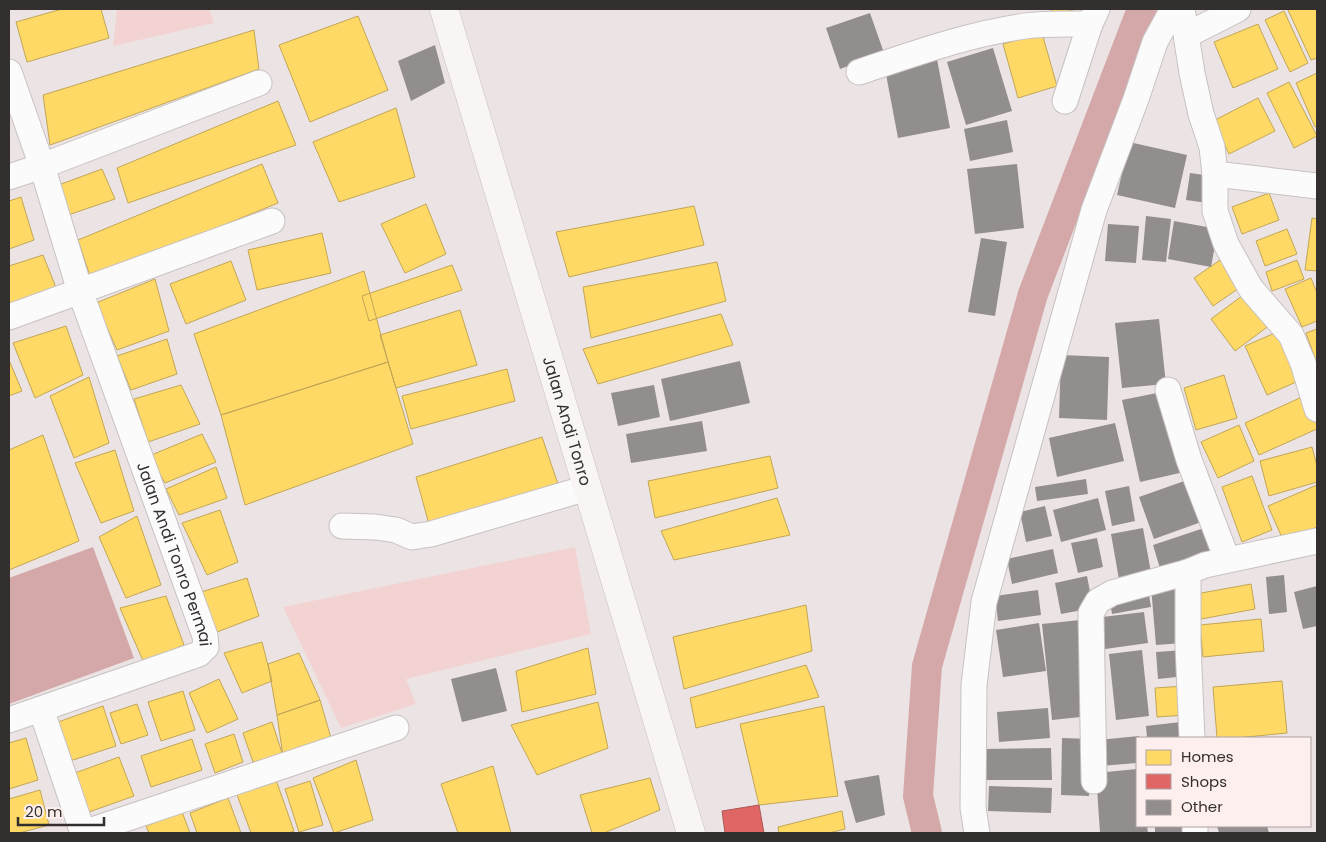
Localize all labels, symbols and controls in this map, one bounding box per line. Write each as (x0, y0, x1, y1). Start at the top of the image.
street label: Jalan Andi Tonro (537, 354, 597, 489)
street label: Jalan Andi Tonro Permai (131, 459, 217, 647)
legend (1136, 737, 1311, 827)
text: Homes (1181, 746, 1234, 767)
text: Shops (1181, 771, 1227, 792)
scale bar (18, 794, 104, 826)
text: Other (1181, 796, 1223, 817)
text: 20 m (25, 801, 63, 822)

